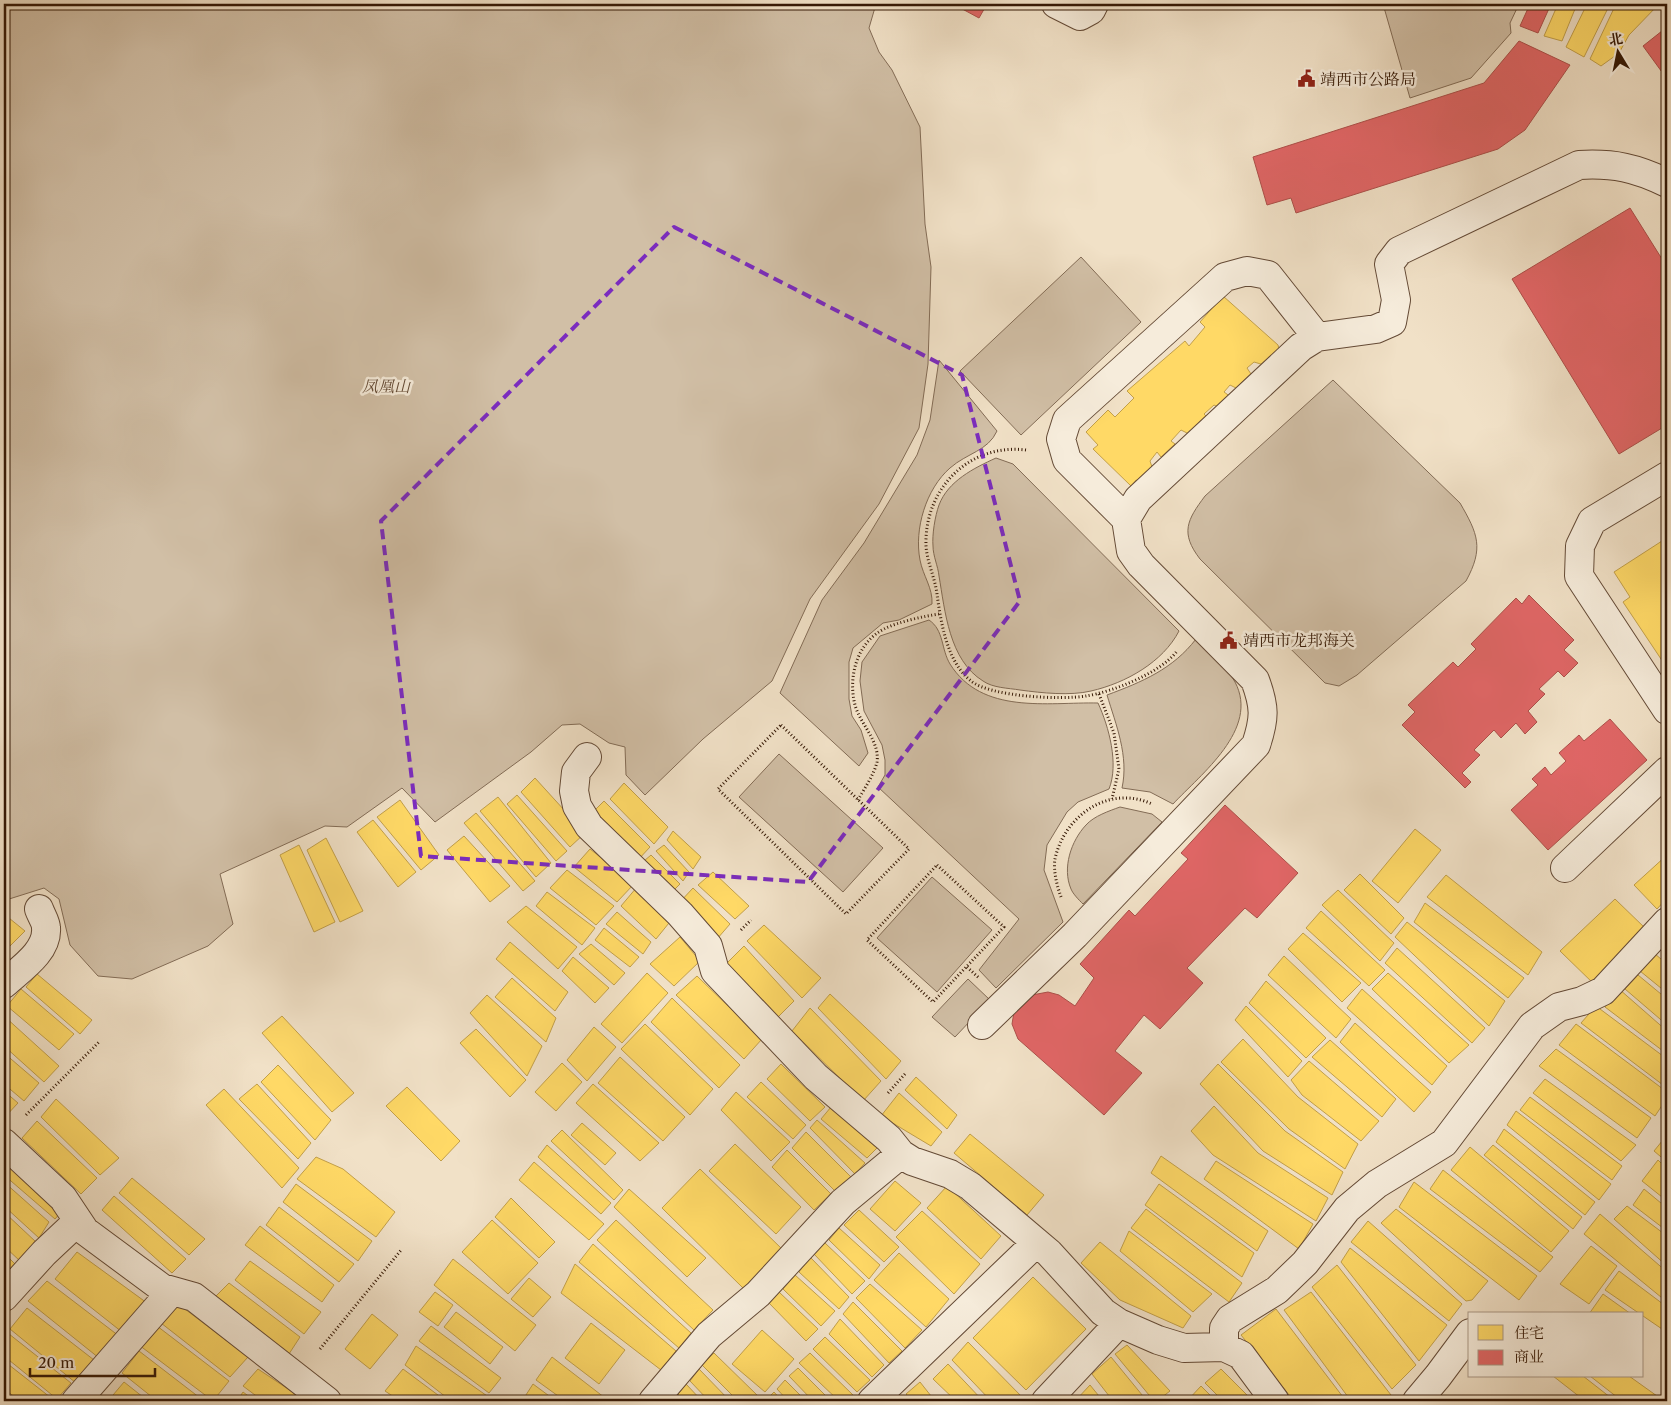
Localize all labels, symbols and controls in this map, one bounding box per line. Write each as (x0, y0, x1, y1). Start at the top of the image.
north arrow (1594, 28, 1644, 78)
text: 北 (1607, 29, 1624, 49)
public building icon: 靖西市公路局 (1296, 69, 1316, 89)
place label: 靖西市公路局 (1320, 69, 1416, 89)
park label: 凤凰山 (362, 376, 412, 396)
public building icon: 靖西市龙邦海关 (1219, 630, 1239, 650)
place label: 靖西市龙邦海关 (1243, 630, 1355, 650)
legend (1468, 1312, 1644, 1378)
text: 住宅 (1514, 1323, 1544, 1342)
scale bar (30, 1345, 155, 1377)
text: 商业 (1514, 1347, 1544, 1366)
text: 20 m (38, 1353, 74, 1372)

